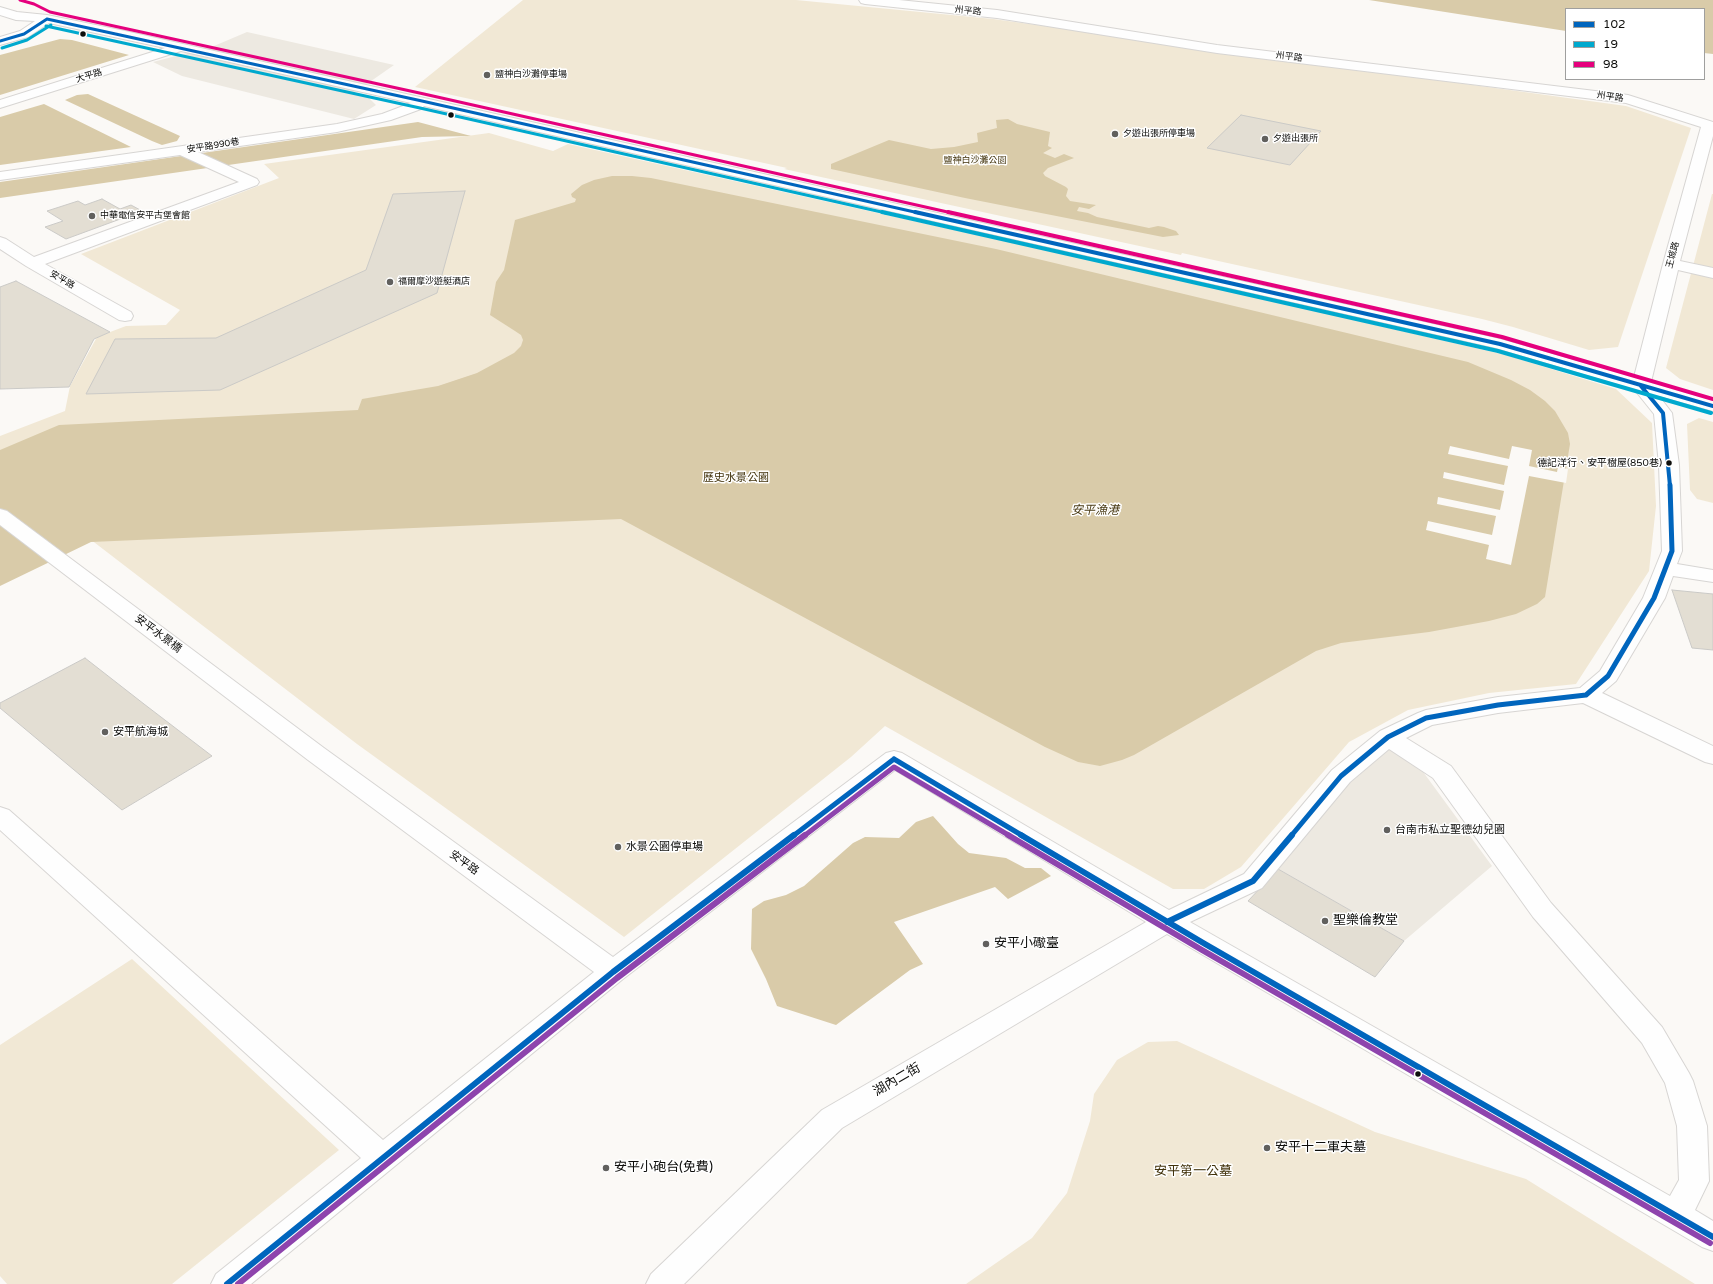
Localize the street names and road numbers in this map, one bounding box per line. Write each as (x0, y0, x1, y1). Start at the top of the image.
street label: 州平路 (954, 4, 982, 18)
street label: 州平路 (1275, 50, 1303, 64)
street label: 大平路 (75, 67, 103, 85)
street label: 州平路 (1596, 90, 1624, 104)
street label: 安平路990巷 (186, 137, 240, 155)
street label: 王城路 (1664, 241, 1682, 269)
street label: 安平路 (48, 269, 76, 291)
street label: 安平水景橋 (132, 612, 184, 656)
street label: 安平路 (447, 848, 481, 878)
street label: 湖內二街 (871, 1060, 923, 1100)

